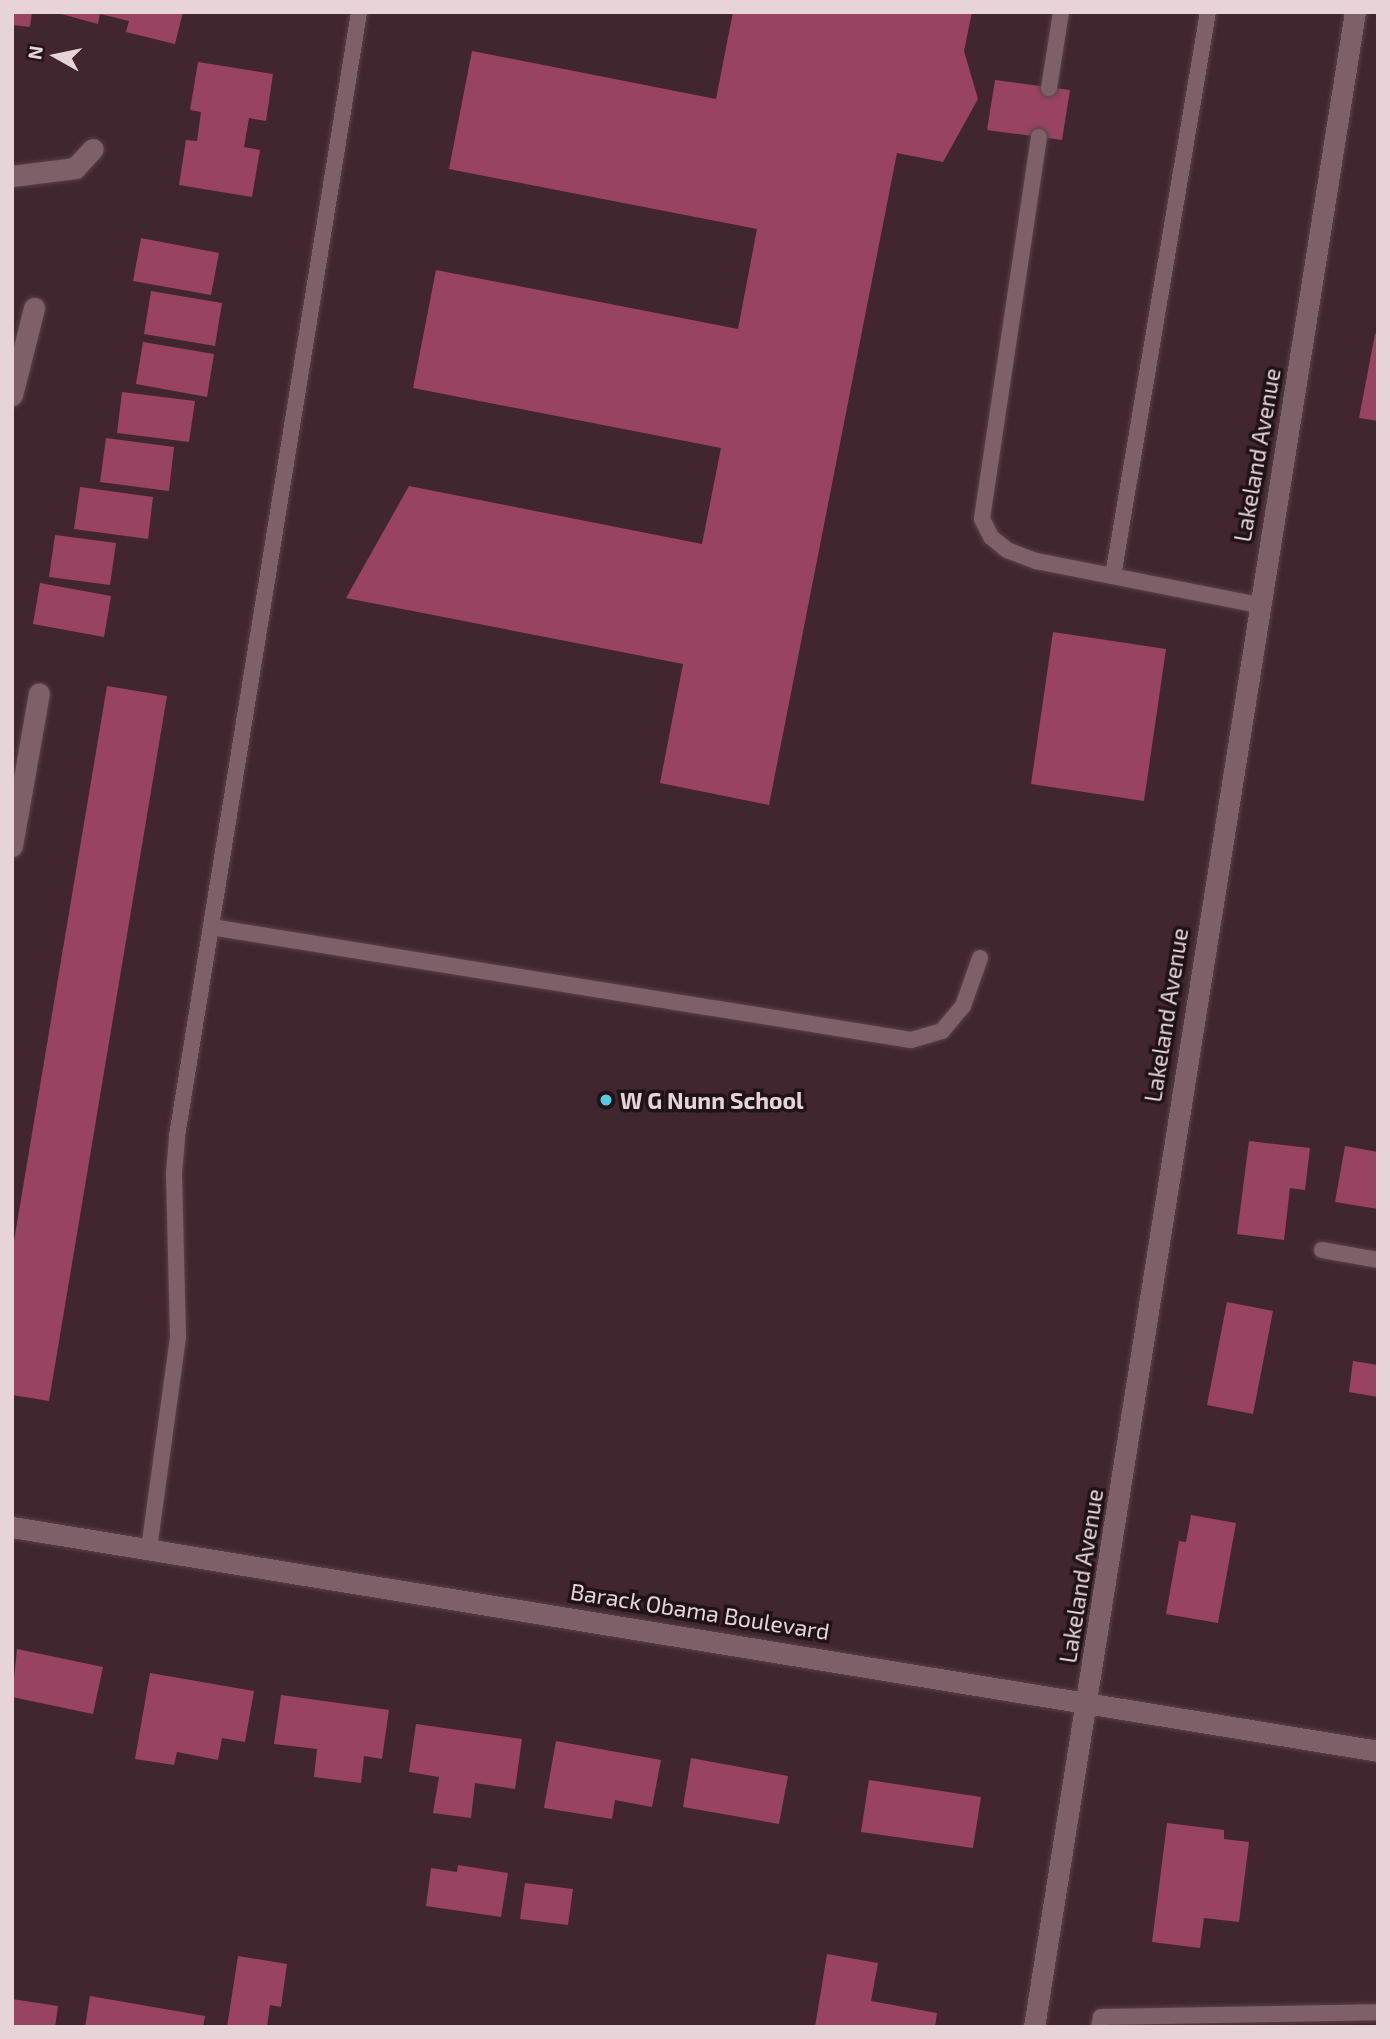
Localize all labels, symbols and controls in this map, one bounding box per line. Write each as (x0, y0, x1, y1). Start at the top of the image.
north arrow (21, 21, 91, 91)
text: N (22, 44, 47, 61)
street label: Lakeland Avenue (1228, 366, 1286, 544)
street label: Lakeland Avenue (1139, 926, 1193, 1104)
place label: W G Nunn School (620, 1086, 804, 1114)
marker: W G Nunn School (598, 1092, 614, 1108)
street label: Lakeland Avenue (1054, 1487, 1108, 1665)
street label: Barack Obama Boulevard (568, 1577, 832, 1645)

